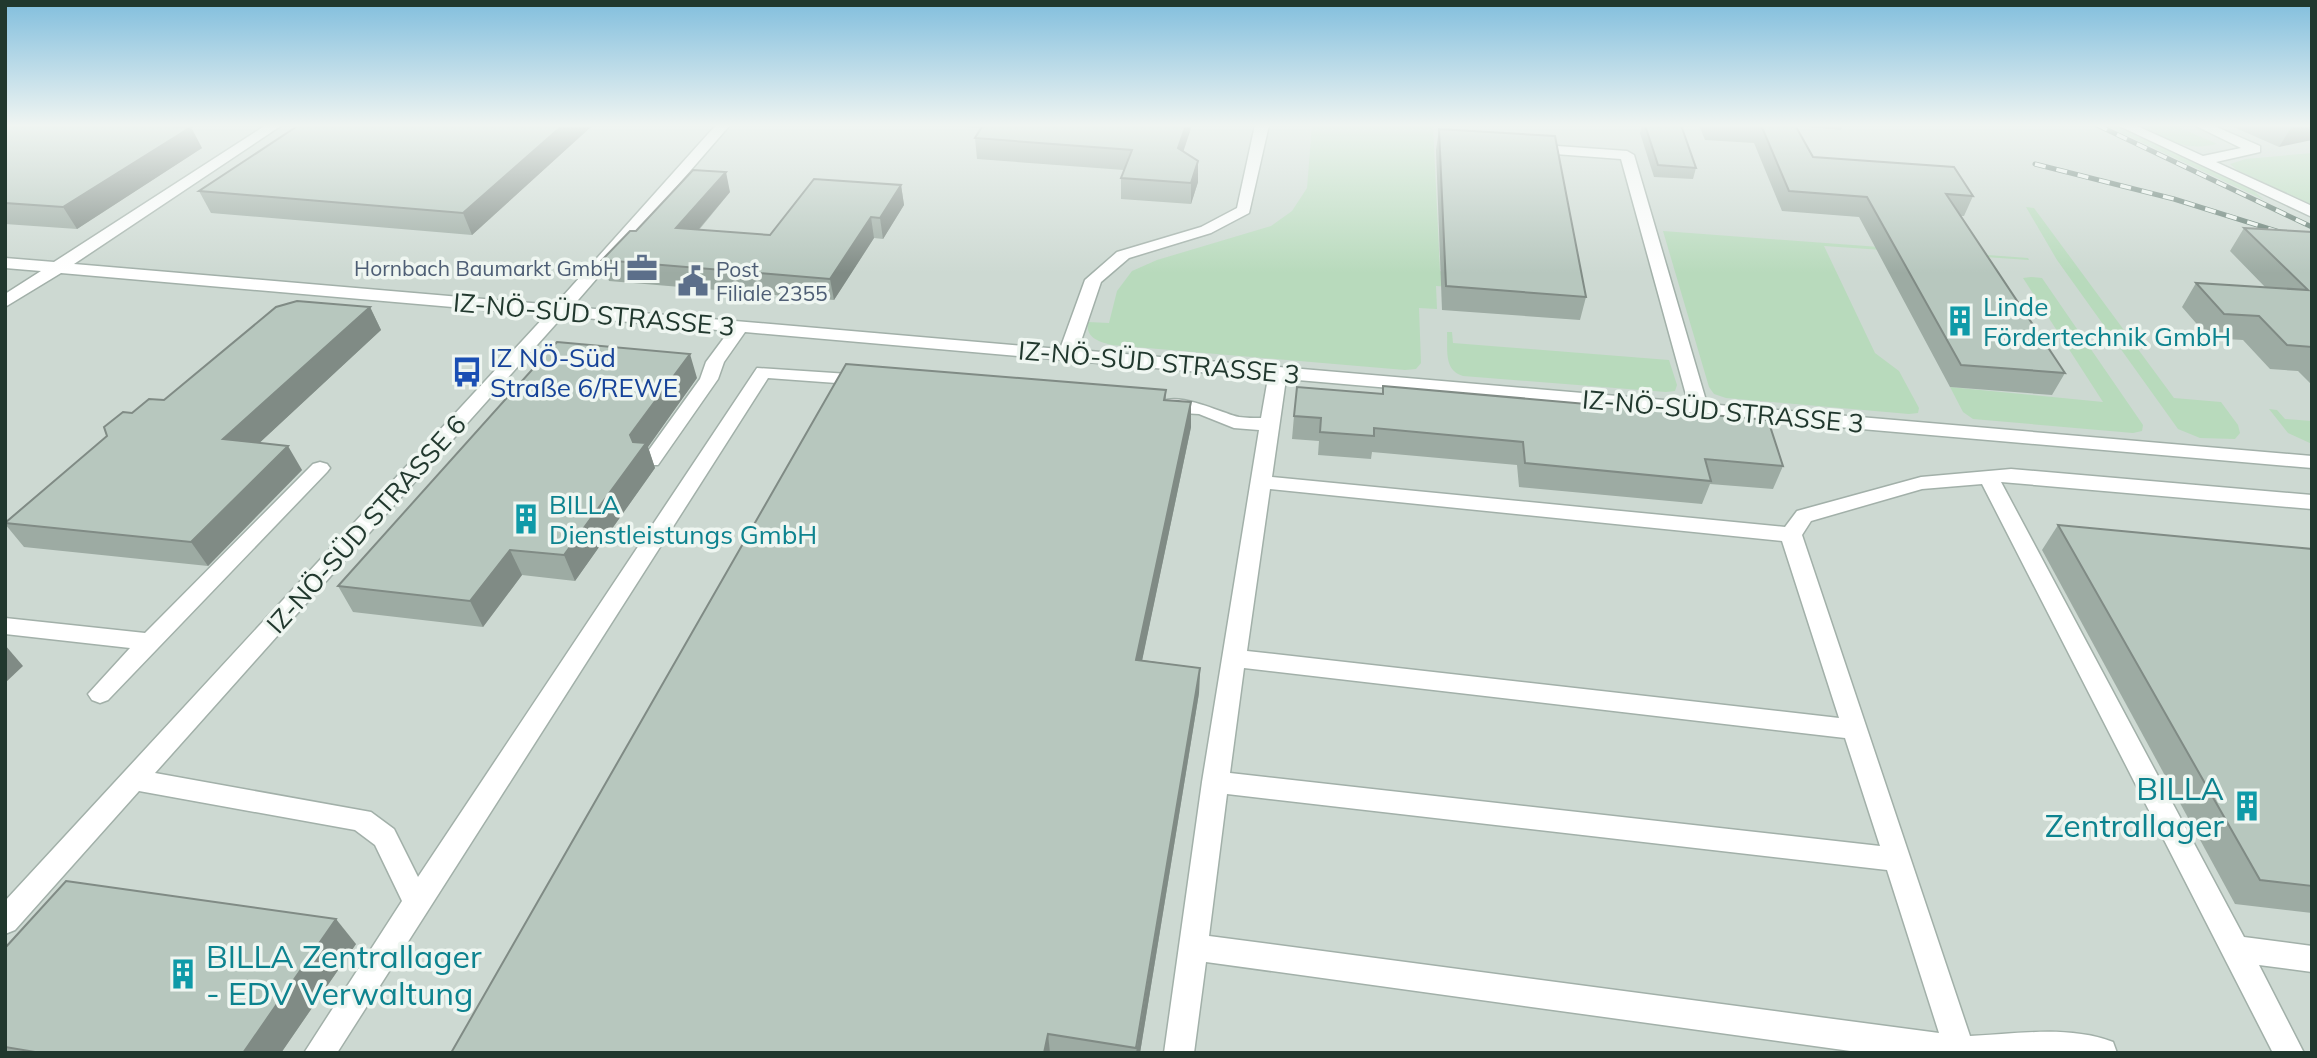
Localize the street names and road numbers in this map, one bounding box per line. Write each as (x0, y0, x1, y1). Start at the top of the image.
street label: IZ-NÖ-SÜD STRASSE 3 (452, 285, 736, 343)
street label: IZ-NÖ-SÜD STRASSE 3 (1017, 333, 1301, 391)
street label: IZ-NÖ-SÜD STRASSE 3 (1581, 382, 1865, 440)
street label: IZ-NÖ-SÜD STRASSE 6 (259, 408, 473, 640)

